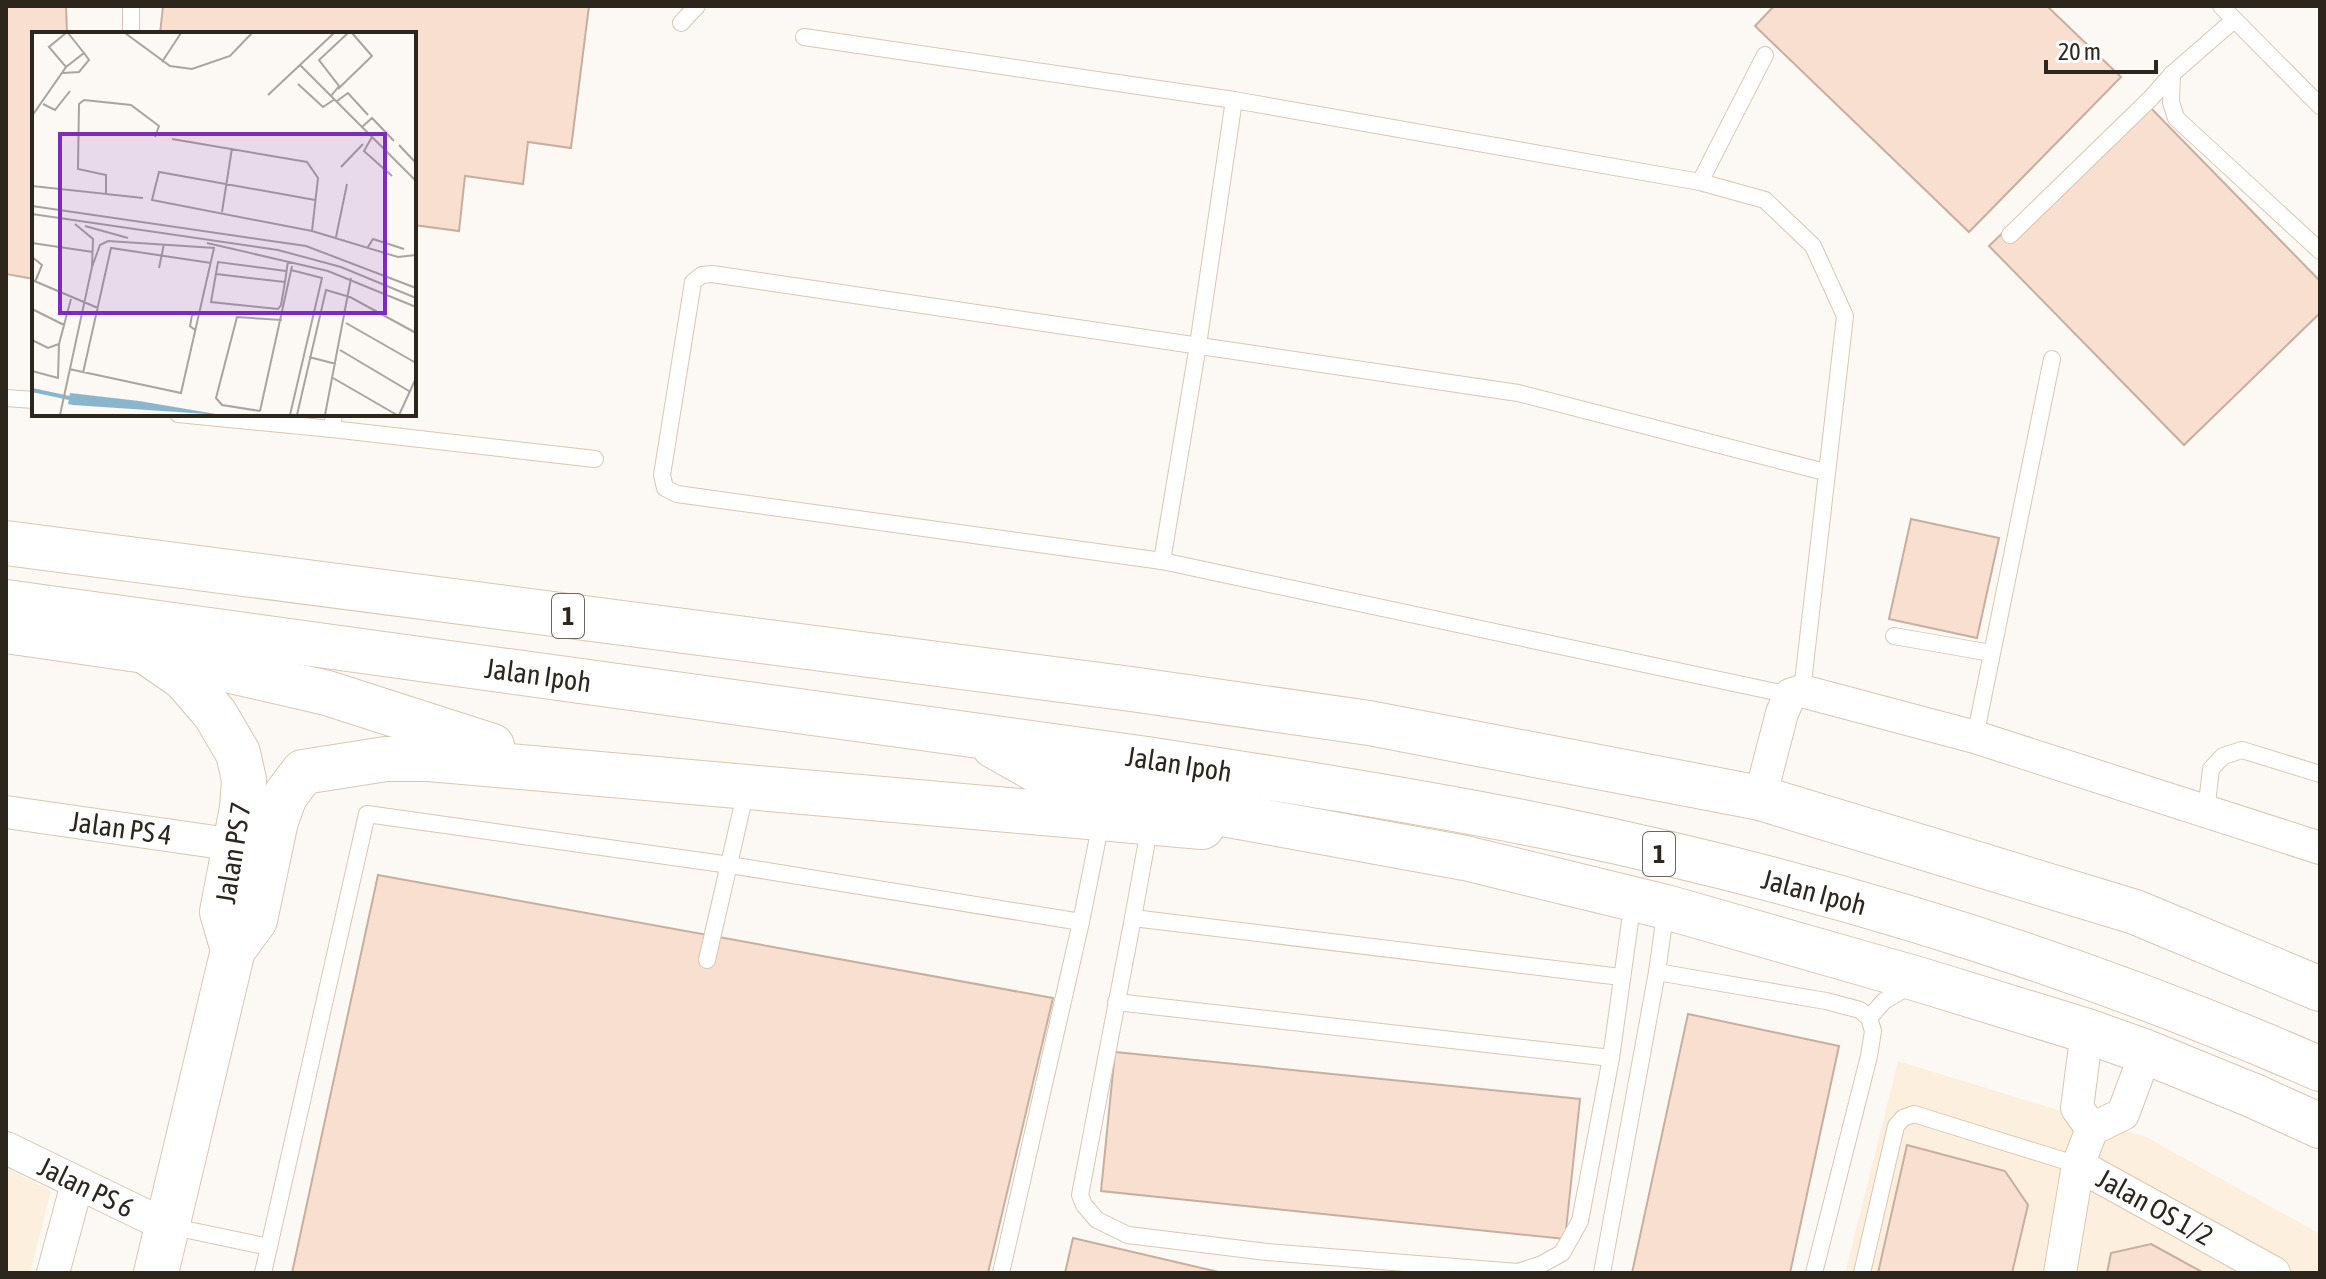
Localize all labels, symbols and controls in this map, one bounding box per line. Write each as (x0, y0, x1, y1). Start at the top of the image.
scale bar (2046, 24, 2156, 74)
inset map (32, 32, 416, 416)
text: 20 m (2058, 38, 2101, 65)
road number: 1 (552, 594, 584, 638)
street label: Jalan Ipoh (483, 652, 593, 698)
street label: Jalan Ipoh (1124, 740, 1234, 788)
street label: Jalan PS 7 (209, 800, 257, 906)
street label: Jalan PS 4 (68, 805, 174, 851)
road number: 1 (1643, 832, 1675, 876)
street label: Jalan Ipoh (1758, 863, 1870, 921)
street label: Jalan PS 6 (33, 1150, 139, 1224)
street label: Jalan OS 1/2 (2091, 1162, 2219, 1252)

